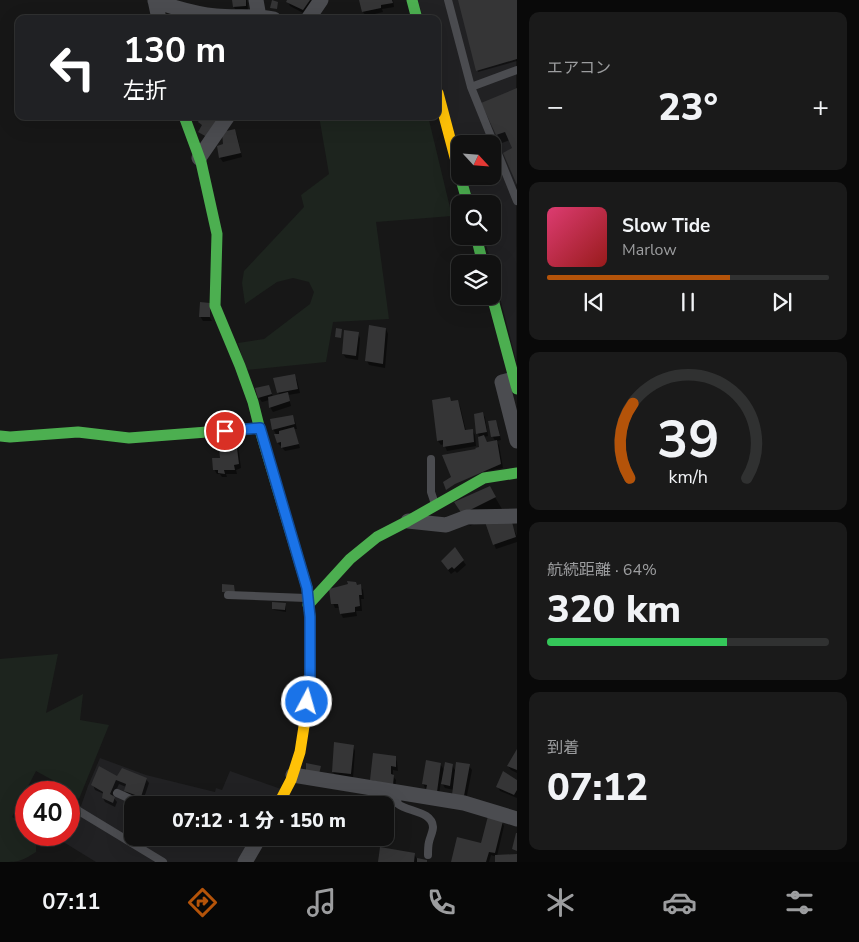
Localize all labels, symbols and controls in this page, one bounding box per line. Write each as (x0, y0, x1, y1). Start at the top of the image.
text: 130 m (123, 27, 226, 74)
icon: left (40, 35, 105, 100)
text: エアコン (547, 57, 611, 79)
text: 左折 (123, 76, 167, 106)
text: 23° (658, 82, 718, 133)
text: − (547, 88, 564, 126)
text: + (812, 88, 829, 126)
north arrow (451, 135, 501, 185)
map controls (451, 135, 501, 305)
button: search (451, 195, 501, 245)
text: Slow Tide (622, 213, 710, 239)
text: Marlow (622, 239, 677, 261)
button: layers (451, 255, 501, 305)
icon: previous (580, 288, 608, 316)
icon: pause (674, 288, 702, 316)
icon: next (768, 288, 796, 316)
text: 39 (657, 404, 719, 475)
pin (204, 410, 246, 452)
icon: arrive (211, 417, 239, 445)
text: km/h (668, 465, 708, 489)
text: 航続距離 · 64% (547, 559, 657, 581)
text: 320 km (547, 584, 681, 635)
position arrow (280, 675, 332, 727)
text: 到着 (547, 737, 579, 759)
text: 07:12 (547, 762, 648, 813)
speed limit sign: 40 (15, 781, 80, 846)
text: 07:12 · 1 分 · 150 m (172, 808, 346, 834)
icon: directions (185, 885, 220, 920)
icon: music (304, 885, 339, 920)
icon: phone (424, 885, 459, 920)
icon: climate (543, 885, 578, 920)
icon: car (662, 885, 697, 920)
icon: filters (782, 885, 817, 920)
text: 07:11 (42, 887, 100, 917)

